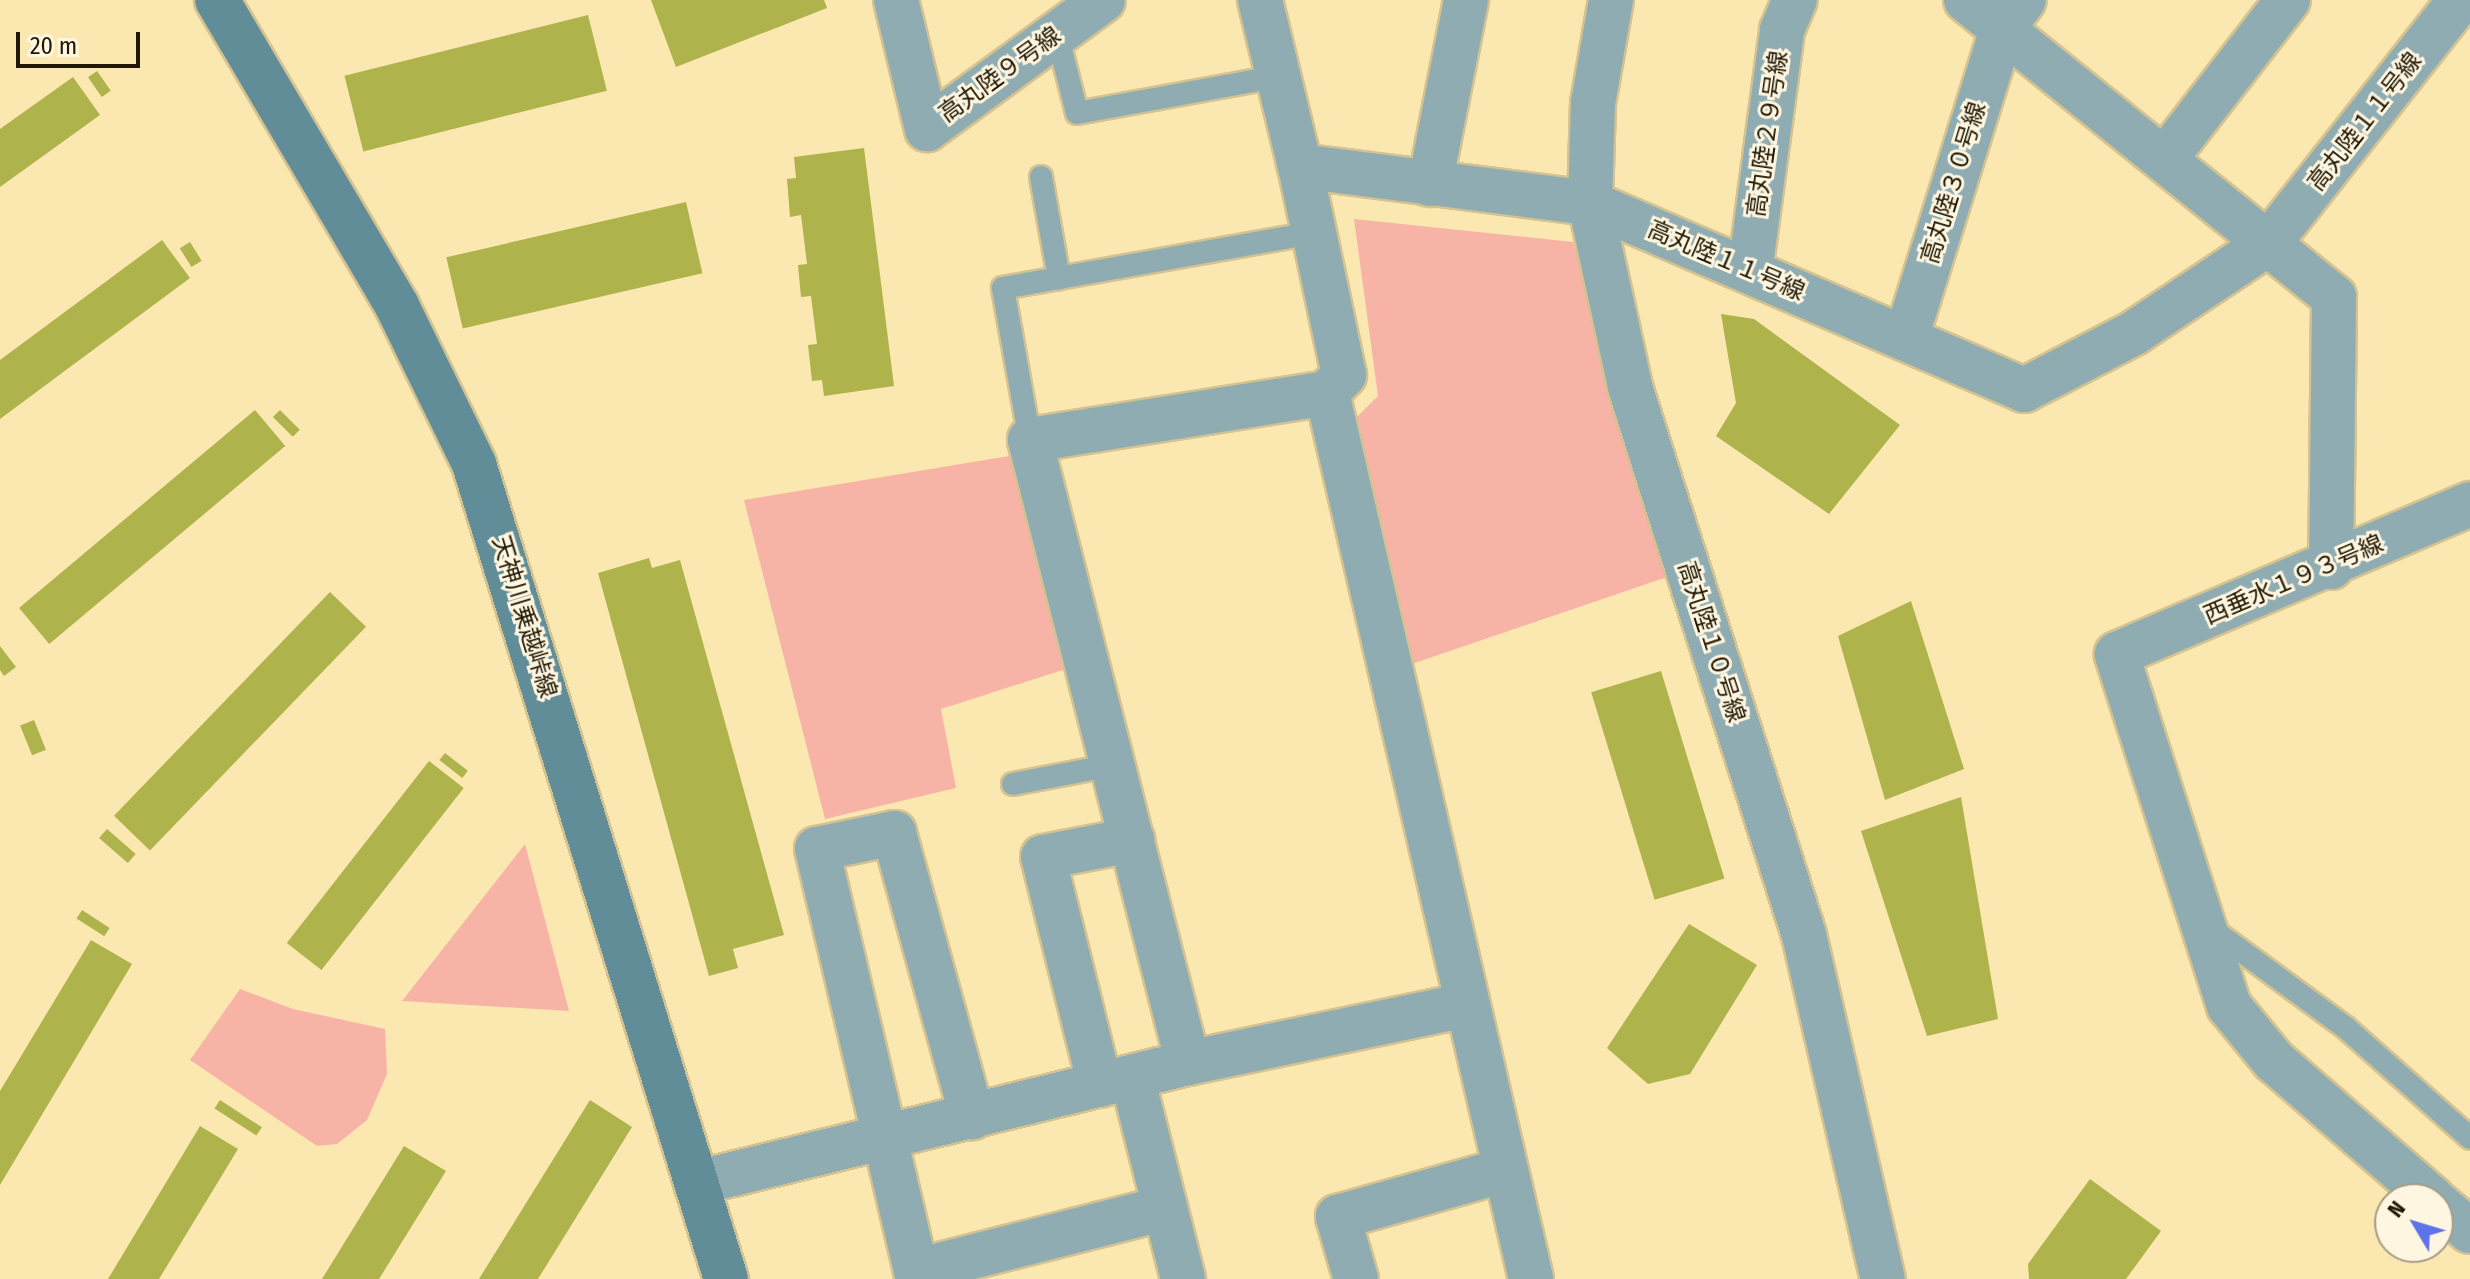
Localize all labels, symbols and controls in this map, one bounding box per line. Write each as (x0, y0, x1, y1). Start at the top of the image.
scale bar (20, 16, 144, 66)
street label: 高丸陸９号線 (933, 21, 1067, 129)
text: 20 m (30, 32, 77, 60)
street label: 高丸陸１１号線 (2302, 47, 2428, 197)
street label: 高丸陸２９号線 (1742, 49, 1794, 219)
street label: 高丸陸３０号線 (1916, 98, 1992, 268)
street label: 高丸陸１１号線 (1643, 215, 1809, 307)
street label: 西垂水１９３号線 (2200, 529, 2388, 631)
street label: 天神川乗越峠線 (486, 532, 562, 702)
street label: 高丸陸１０号線 (1671, 558, 1751, 726)
north arrow (2374, 1183, 2454, 1263)
text: N (2382, 1196, 2411, 1223)

